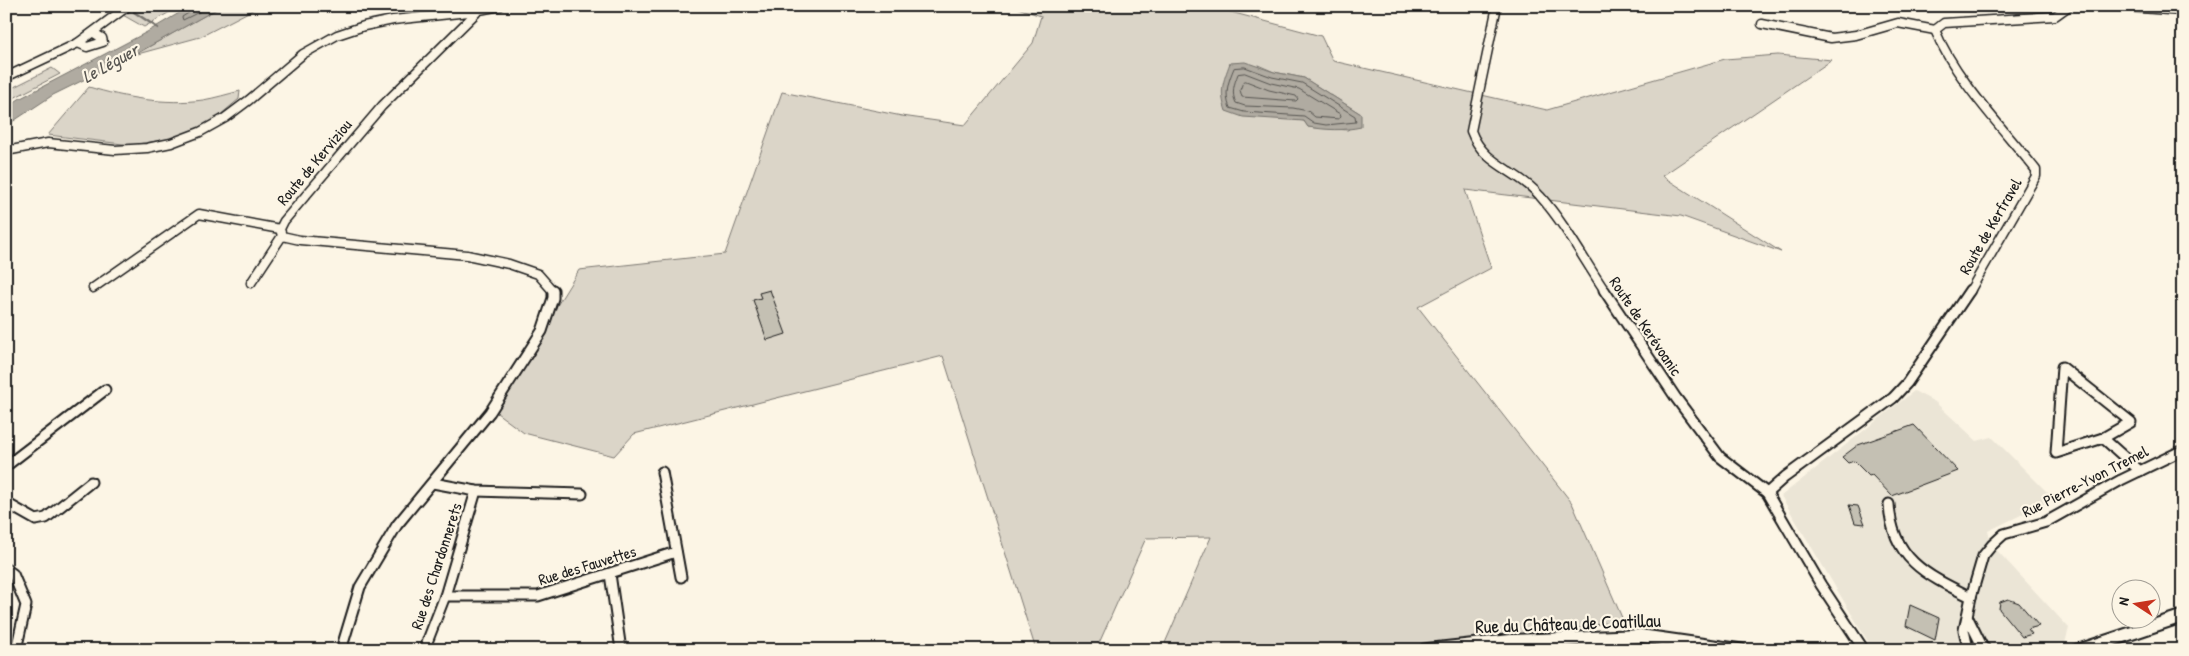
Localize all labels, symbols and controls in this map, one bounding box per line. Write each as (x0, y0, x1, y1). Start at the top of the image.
water label: Le Léguer (77, 36, 145, 89)
street label: Route de Kerviziou (271, 114, 357, 210)
street label: Route de Kerfravel (1953, 173, 2027, 278)
street label: Route de Kerévoanic (1605, 272, 1688, 381)
street label: Rue Pierre-Yvon Tremel (2018, 439, 2153, 522)
street label: Rue des Chardonnerets (405, 500, 467, 632)
street label: Rue des Fauvettes (535, 540, 639, 590)
north arrow (2112, 578, 2162, 628)
text: N (2113, 595, 2133, 607)
street label: Rue du Château de Coatillau (1475, 607, 1662, 639)

